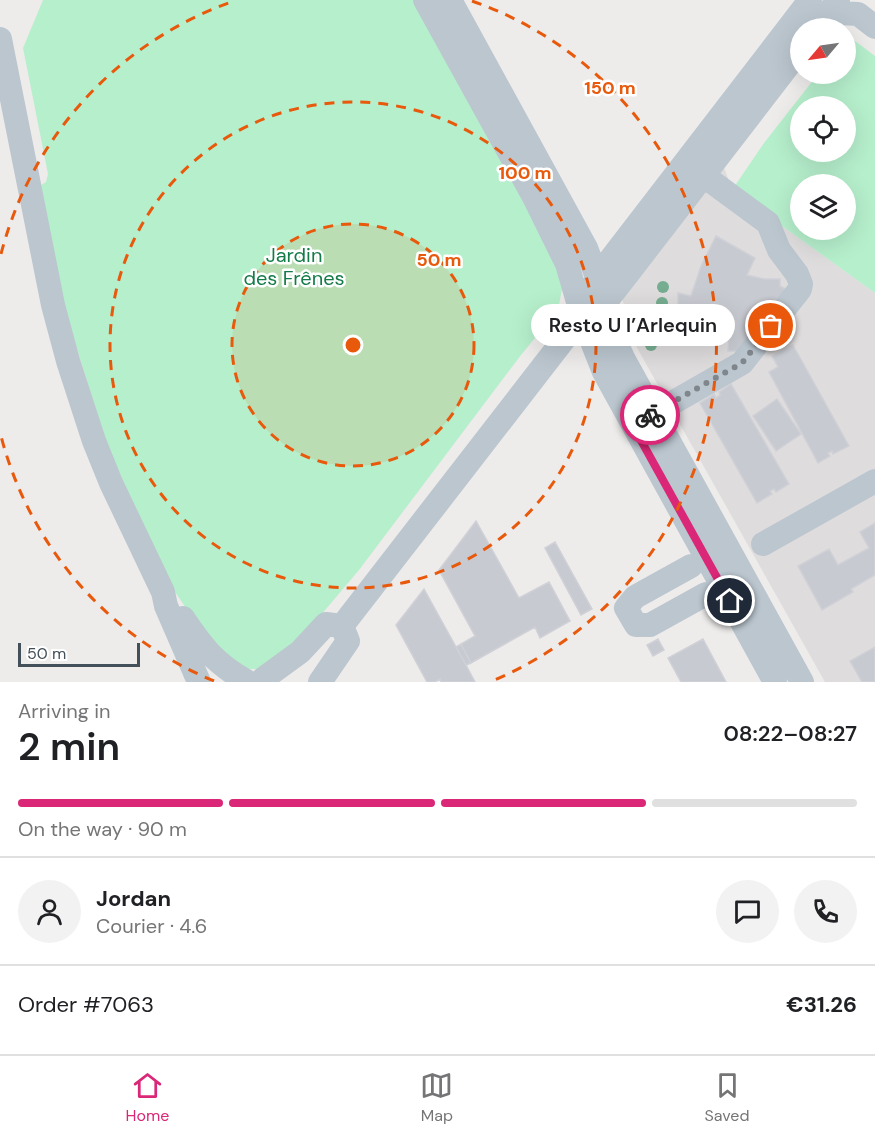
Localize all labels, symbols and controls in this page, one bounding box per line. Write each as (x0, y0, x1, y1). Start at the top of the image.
north arrow (790, 18, 856, 84)
map controls (790, 18, 856, 240)
text: 150 m (584, 76, 636, 100)
button: locate (790, 96, 856, 162)
text: 100 m (498, 161, 552, 185)
button: layers (790, 174, 856, 240)
park label: Jardin des Frênes (243, 242, 345, 291)
text: 50 m (416, 248, 462, 272)
pin (745, 300, 796, 351)
callout: Resto U l’Arlequin (531, 305, 735, 347)
icon: bag (754, 309, 787, 342)
text: Resto U l’Arlequin (549, 312, 717, 338)
centre of rings (343, 335, 363, 355)
courier (620, 385, 680, 445)
icon: bike (634, 399, 667, 432)
pin (704, 575, 755, 626)
icon: home (713, 584, 746, 617)
scale bar (18, 640, 140, 668)
text: 50 m (27, 643, 66, 664)
text: Arriving in (18, 698, 110, 724)
text: 08:22–08:27 (723, 719, 857, 748)
text: 2 min (18, 721, 120, 772)
text: On the way · 90 m (18, 816, 187, 842)
button: person (18, 880, 81, 943)
button: chat (716, 880, 779, 943)
button: phone (794, 880, 857, 943)
text: Jordan (96, 884, 171, 913)
text: Courier · 4.6 (96, 913, 207, 939)
text: Order #7063 (18, 990, 154, 1019)
text: €31.26 (786, 990, 857, 1019)
tab: Home (126, 1069, 169, 1126)
tab: Map (420, 1069, 453, 1126)
tab: Saved (705, 1069, 749, 1126)

